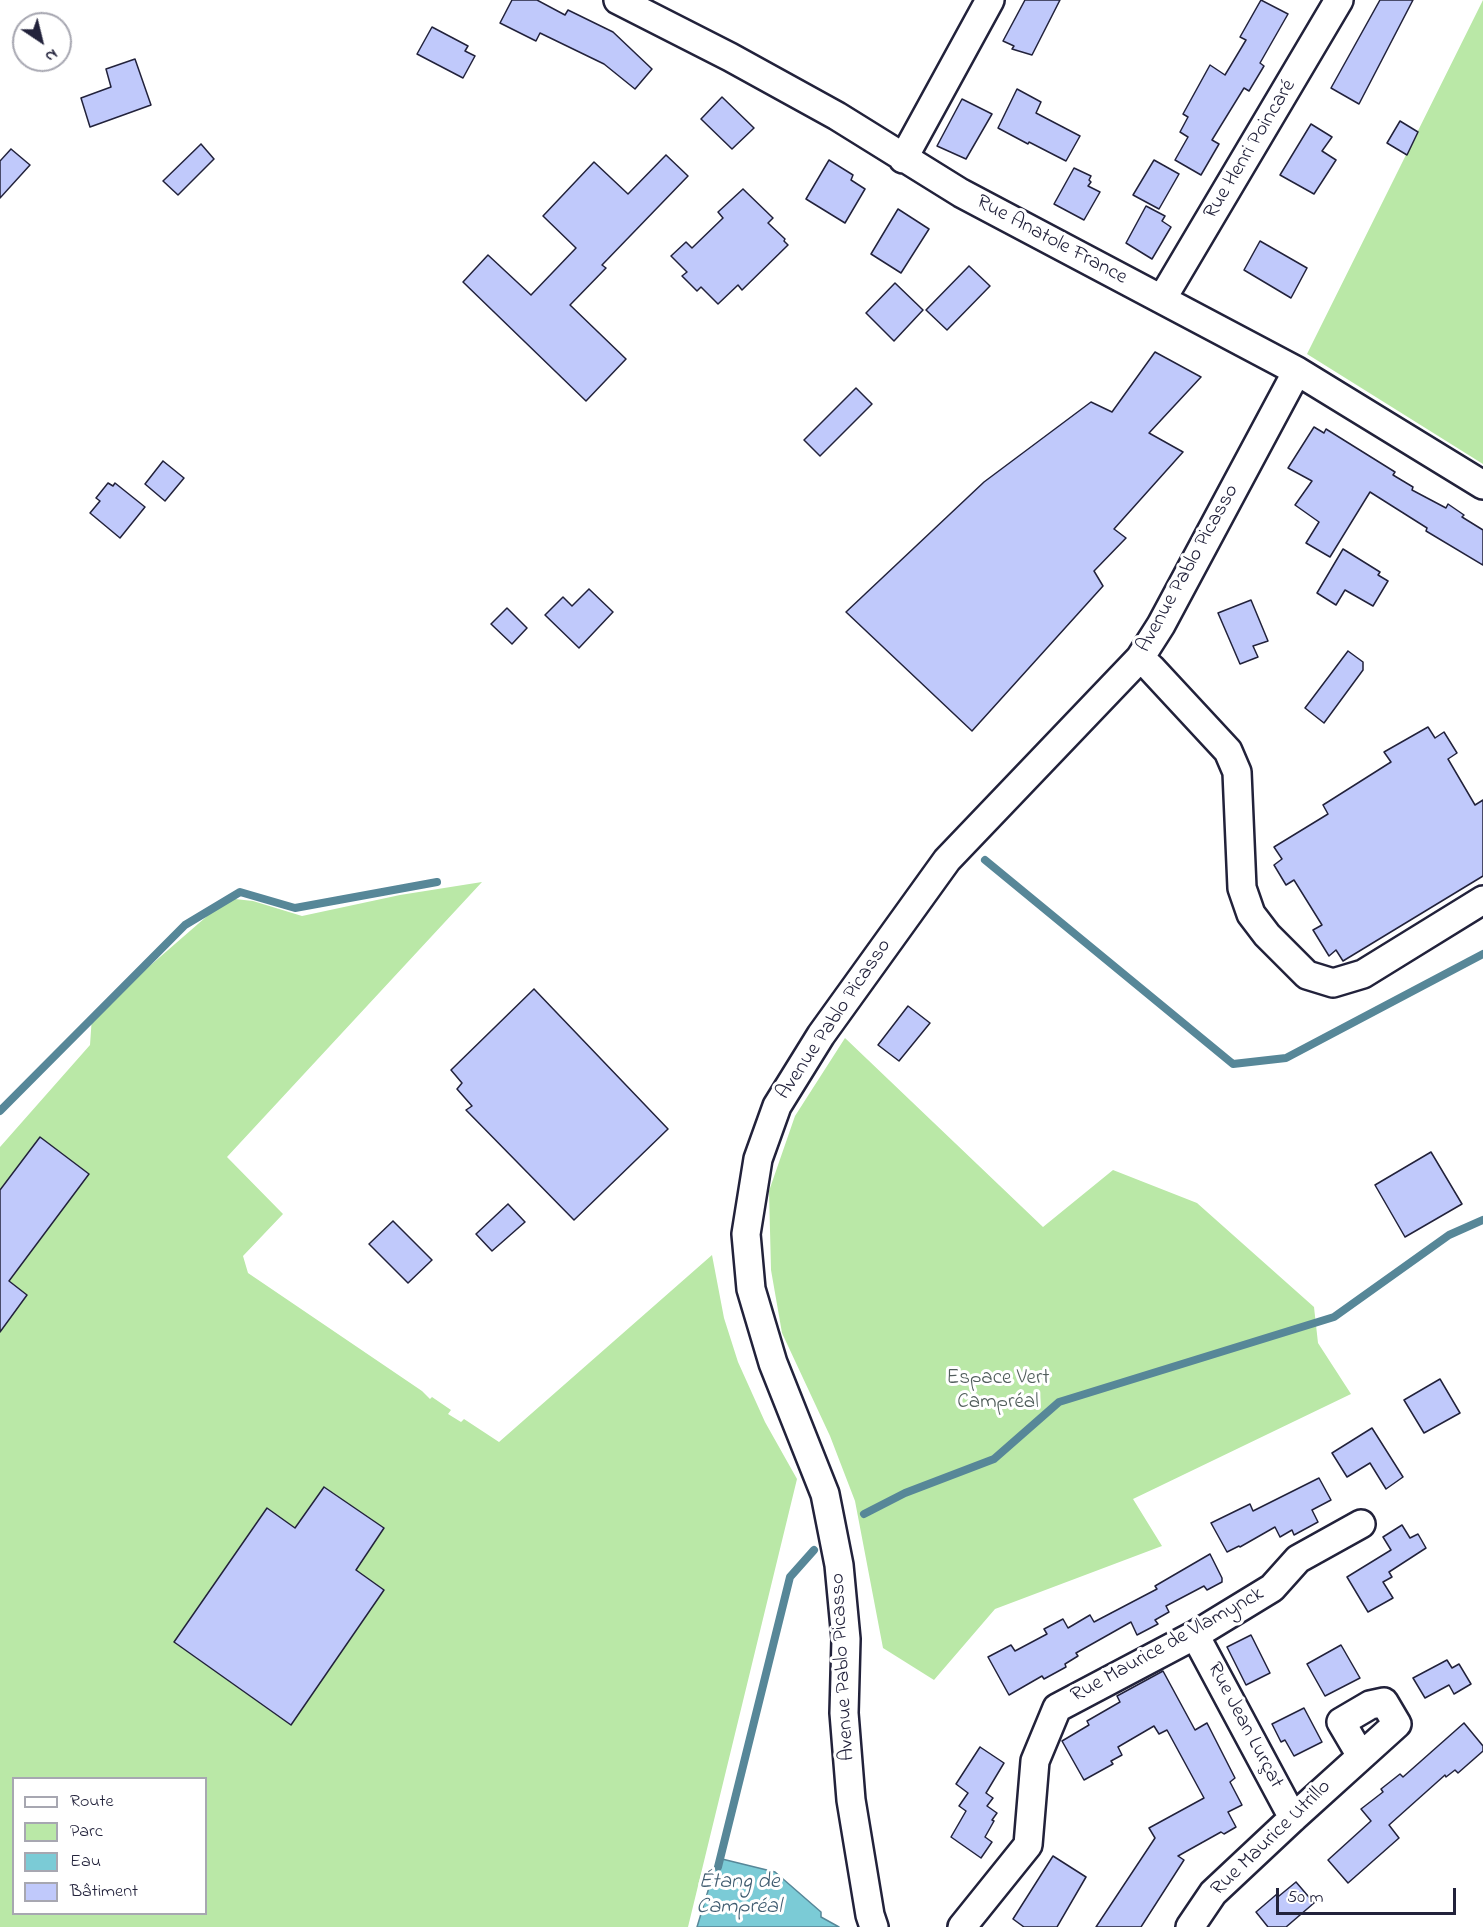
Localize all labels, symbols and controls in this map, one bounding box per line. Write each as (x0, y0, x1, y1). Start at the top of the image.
north arrow (12, 12, 72, 72)
text: N (40, 42, 62, 68)
street label: Rue Henri Poincaré (1199, 76, 1303, 224)
street label: Rue Anatole France (971, 191, 1131, 291)
street label: Avenue Pablo Picasso (1132, 481, 1246, 657)
street label: Avenue Pablo Picasso (772, 935, 898, 1105)
park label: Espace Vert Campréal (946, 1367, 1050, 1417)
street label: Avenue Pablo Picasso (826, 1572, 862, 1762)
street label: Rue Maurice de Vlamynck (1067, 1582, 1269, 1710)
street label: Rue Jean Lurçat (1200, 1659, 1288, 1793)
street label: Rue Maurice Utrillo (1207, 1775, 1337, 1903)
legend (12, 1777, 207, 1915)
text: Route (70, 1789, 114, 1815)
text: Parc (70, 1819, 103, 1845)
text: Eau (70, 1849, 101, 1875)
water label: Étang de Campréal (696, 1870, 782, 1922)
scale bar (1279, 1876, 1459, 1914)
text: Bâtiment (70, 1879, 138, 1905)
text: 50 m (1287, 1885, 1324, 1911)

